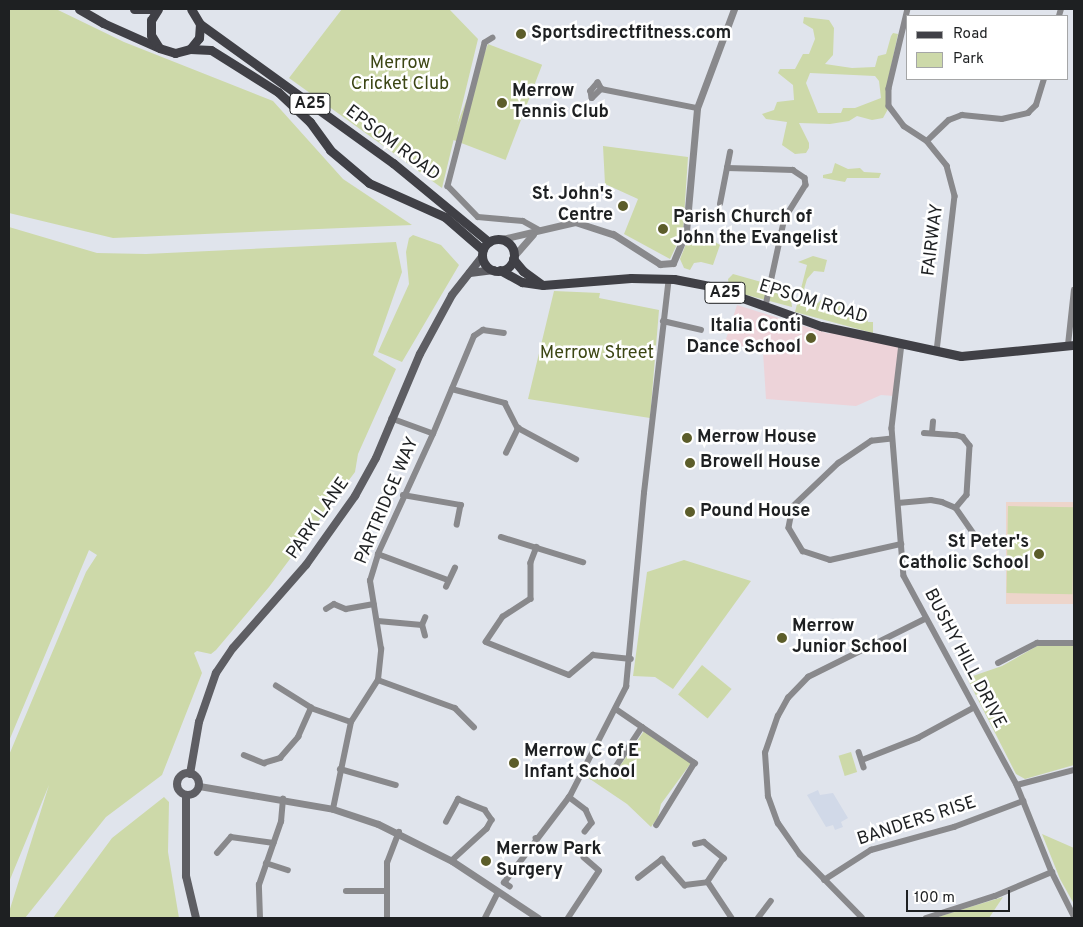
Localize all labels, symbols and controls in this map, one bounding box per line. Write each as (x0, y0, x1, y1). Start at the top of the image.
legend (906, 15, 1068, 80)
place label: Sportsdirectfitness.com (531, 23, 731, 45)
text: Road (953, 25, 988, 44)
marker: Sportsdirectfitness.com (515, 28, 527, 40)
text: Park (953, 50, 984, 69)
park label: Merrow Cricket Club (351, 54, 449, 96)
place label: Merrow Tennis Club (512, 82, 609, 125)
road number: A25 (289, 90, 331, 118)
marker: Merrow Tennis Club (496, 97, 508, 109)
street label: EPSOM ROAD (341, 101, 443, 187)
place label: St. John's Centre (532, 185, 613, 228)
marker: St. John's Centre (617, 200, 629, 212)
street label: FAIRWAY (919, 203, 949, 277)
place label: Parish Church of John the Evangelist (673, 208, 838, 250)
marker: Parish Church of John the Evangelist (657, 223, 669, 235)
street label: EPSOM ROAD (756, 276, 870, 330)
road number: A25 (704, 280, 746, 306)
place label: Italia Conti Dance School (686, 317, 801, 359)
marker: Italia Conti Dance School (805, 332, 817, 344)
park label: Merrow Street (540, 343, 654, 365)
place label: Merrow House (697, 427, 817, 449)
marker: Merrow House (681, 432, 693, 444)
street label: PARTRIDGE WAY (351, 434, 425, 568)
place label: Browell House (700, 452, 820, 474)
marker: Browell House (684, 457, 696, 469)
street label: PARK LANE (283, 474, 355, 564)
place label: Pound House (700, 501, 810, 523)
marker: Pound House (684, 506, 696, 518)
place label: St Peter's Catholic School (899, 533, 1029, 576)
marker: St Peter's Catholic School (1033, 548, 1045, 560)
street label: BUSHY HILL DRIVE (918, 585, 1010, 733)
place label: Merrow Junior School (792, 617, 907, 660)
marker: Merrow Junior School (776, 632, 788, 644)
place label: Merrow C of E Infant School (524, 742, 639, 784)
marker: Merrow C of E Infant School (508, 757, 520, 769)
street label: BANDERS RISE (855, 793, 979, 851)
place label: Merrow Park Surgery (496, 840, 602, 882)
marker: Merrow Park Surgery (480, 855, 492, 867)
scale bar (908, 880, 1012, 912)
text: 100 m (914, 889, 955, 908)

